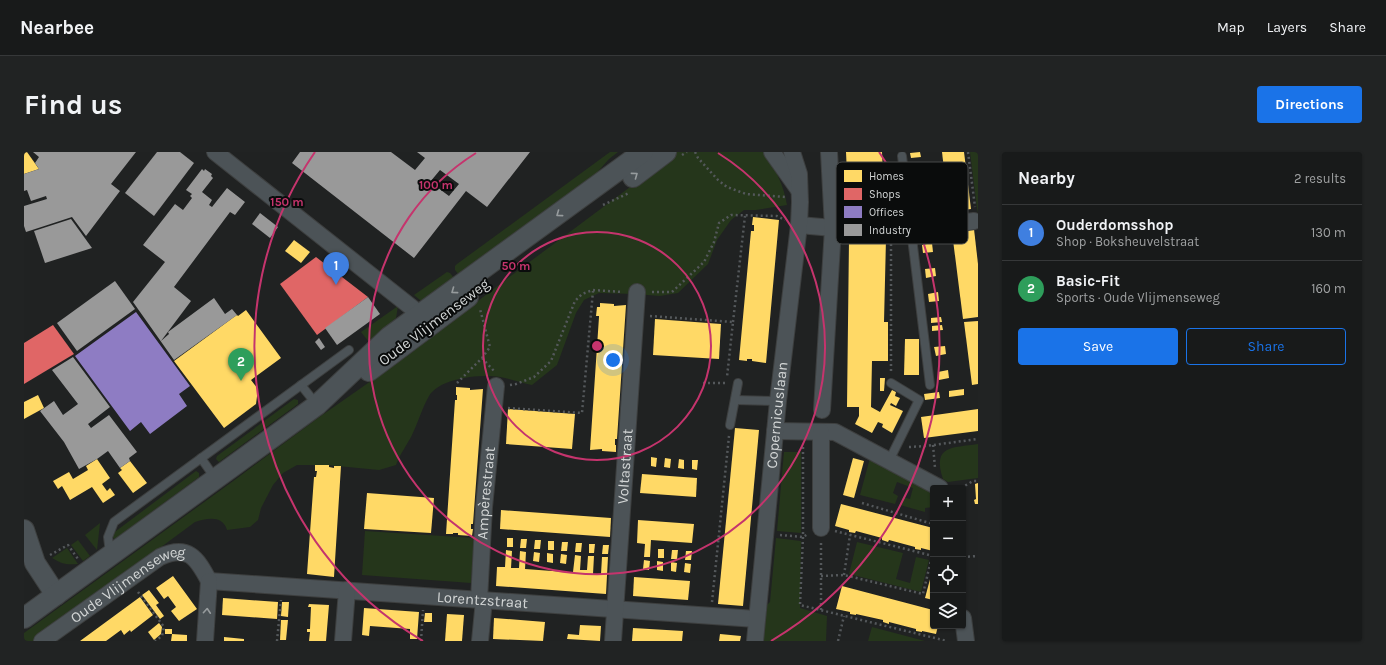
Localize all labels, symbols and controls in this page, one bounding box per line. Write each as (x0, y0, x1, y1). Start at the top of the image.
text: Nearbee (20, 17, 94, 39)
text: Map (1217, 19, 1245, 36)
text: Layers (1267, 19, 1307, 36)
text: Share (1329, 19, 1366, 36)
button: Directions (1257, 86, 1362, 123)
text: Find us (24, 88, 123, 121)
legend (836, 162, 968, 244)
text: Nearby (1018, 168, 1075, 188)
text: Homes (869, 170, 904, 183)
text: 2 results (1294, 171, 1346, 186)
one-way arrow (631, 172, 638, 180)
text: 100 m (419, 178, 453, 192)
text: Shops (869, 188, 901, 201)
text: 150 m (270, 195, 304, 209)
text: Offices (869, 206, 904, 219)
one-way arrow (556, 209, 563, 216)
text: Ouderdomsshop (1056, 216, 1173, 234)
text: Industry (869, 224, 911, 237)
text: 1 (1029, 225, 1033, 240)
text: 130 m (1311, 225, 1346, 240)
text: Shop · Boksheuvelstraat (1056, 234, 1199, 249)
pin: 1 (323, 252, 349, 285)
text: 50 m (502, 259, 531, 273)
text: Basic-Fit (1056, 272, 1120, 290)
street label: Oude Vlijmenseweg (375, 274, 493, 370)
text: 2 (1027, 281, 1035, 296)
text: 160 m (1311, 281, 1346, 296)
one-way arrow (451, 286, 458, 293)
text: Sports · Oude Vlijmenseweg (1056, 290, 1220, 305)
button: Save (1018, 328, 1178, 365)
button: Share (1186, 328, 1346, 365)
centre of rings (590, 339, 604, 353)
pin: 2 (228, 348, 254, 381)
your location (603, 350, 623, 370)
street label: Copernicuslaan (763, 361, 792, 469)
street label: Voltastraat (613, 428, 637, 505)
street label: Ampèrestraat (473, 445, 499, 540)
map controls (930, 485, 966, 629)
button: + (930, 485, 966, 521)
button: − (930, 521, 966, 557)
street label: Oude Vlijmenseweg (67, 543, 187, 627)
button: locate (930, 557, 966, 593)
street label: Lorentzstraat (436, 588, 529, 612)
button: layers (930, 593, 966, 629)
one-way arrow (202, 608, 211, 614)

